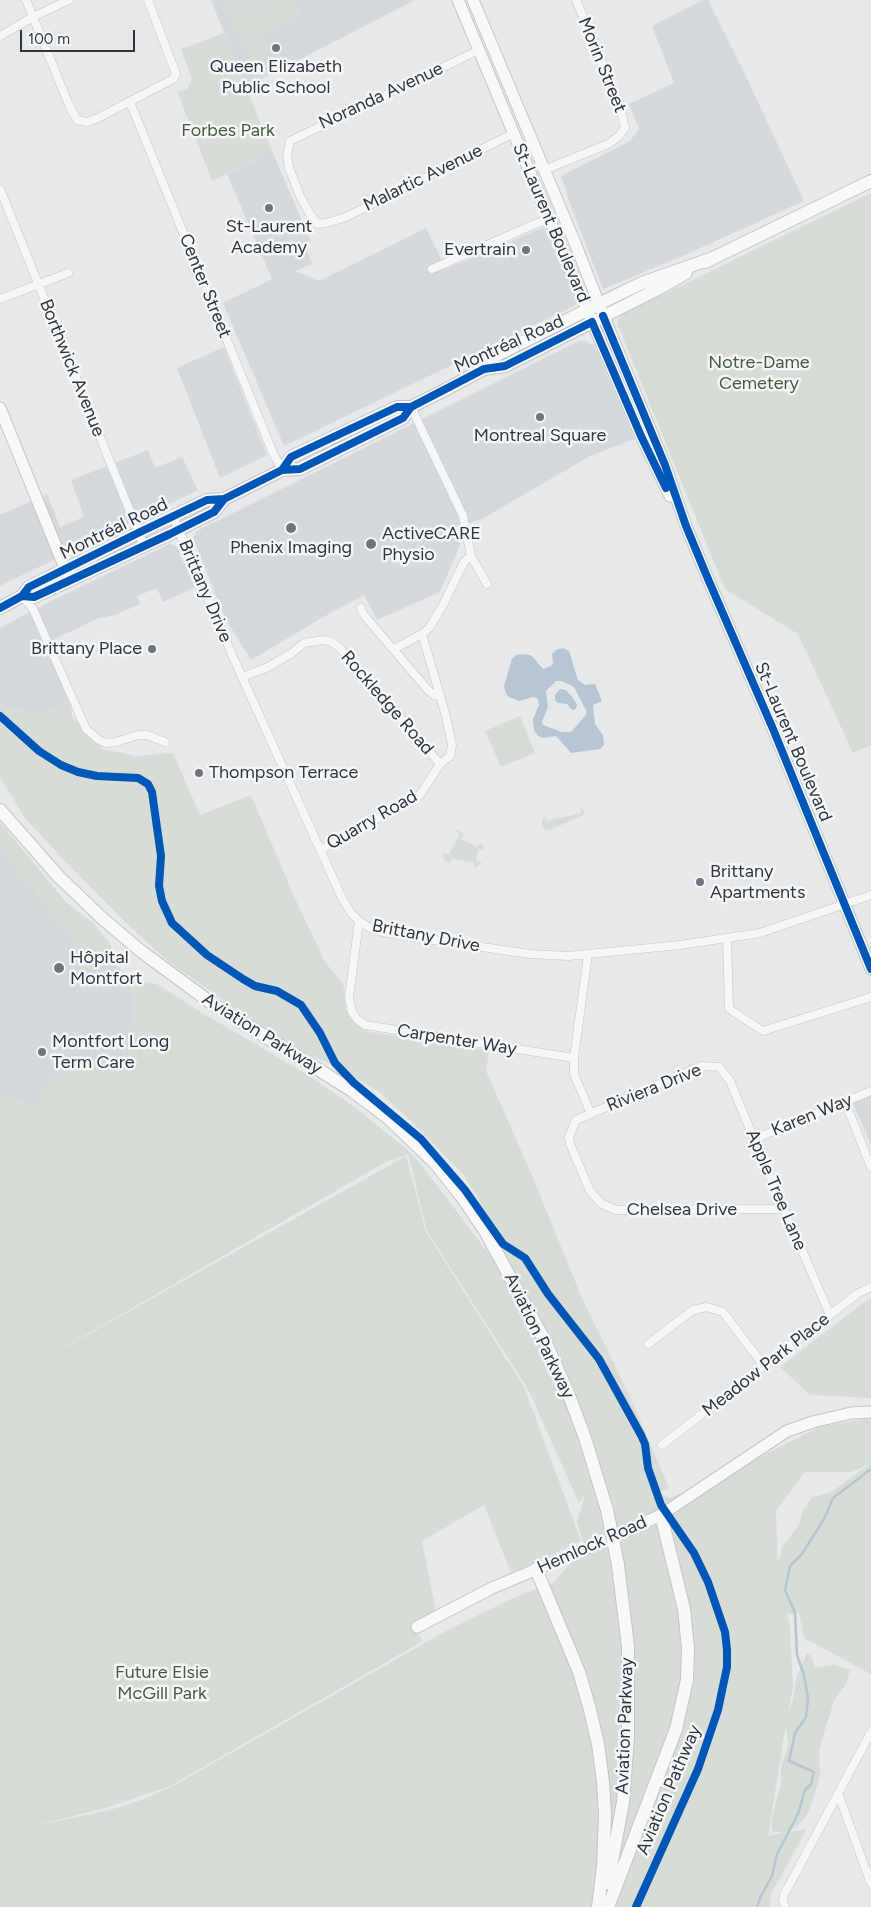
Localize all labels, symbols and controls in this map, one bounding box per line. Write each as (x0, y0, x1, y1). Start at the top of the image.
street label: Morin Street (573, 14, 631, 116)
scale bar (22, 20, 138, 52)
text: 100 m (28, 30, 70, 48)
marker: Queen Elizabeth Public School (270, 42, 282, 54)
place label: Queen Elizabeth Public School (210, 56, 342, 98)
street label: Noranda Avenue (315, 58, 447, 134)
park label: Forbes Park (181, 120, 275, 142)
street label: Malartic Avenue (360, 140, 486, 216)
street label: St-Laurent Boulevard (508, 140, 594, 306)
marker: St-Laurent Academy (263, 202, 275, 214)
place label: St-Laurent Academy (226, 216, 312, 258)
street label: Center Street (174, 231, 236, 341)
place label: Evertrain (444, 239, 516, 261)
marker: Evertrain (520, 244, 532, 256)
street label: Borthwick Avenue (35, 296, 109, 440)
street label: Montréal Road (451, 310, 567, 378)
park label: Notre-Dame Cemetery (708, 352, 810, 394)
marker: Montreal Square (534, 411, 546, 423)
place label: Montreal Square (474, 425, 606, 447)
street label: Montréal Road (56, 494, 172, 564)
marker: Phenix Imaging (284, 521, 298, 535)
place label: ActiveCARE Physio (382, 523, 481, 566)
street label: Brittany Drive (174, 536, 236, 646)
place label: Phenix Imaging (230, 537, 352, 559)
marker: ActiveCARE Physio (364, 537, 378, 551)
place label: Brittany Place (31, 638, 142, 660)
marker: Brittany Place (146, 643, 158, 655)
street label: Rockledge Road (336, 647, 438, 759)
street label: St-Laurent Boulevard (750, 659, 836, 825)
place label: Thompson Terrace (209, 762, 358, 784)
marker: Thompson Terrace (193, 767, 205, 779)
street label: Quarry Road (323, 785, 421, 855)
place label: Brittany Apartments (710, 861, 805, 904)
marker: Brittany Apartments (694, 876, 706, 888)
street label: Brittany Drive (370, 915, 482, 957)
place label: Hôpital Montfort (70, 947, 142, 990)
marker: Hôpital Montfort (52, 961, 66, 975)
street label: Aviation Parkway (198, 988, 326, 1080)
street label: Carpenter Way (396, 1020, 518, 1060)
place label: Montfort Long Term Care (52, 1031, 169, 1074)
marker: Montfort Long Term Care (36, 1046, 48, 1058)
street label: Riviera Drive (604, 1059, 704, 1117)
street label: Karen Way (768, 1089, 856, 1141)
street label: Apple Tree Lane (741, 1126, 811, 1254)
street label: Chelsea Drive (627, 1199, 737, 1221)
street label: Aviation Parkway (499, 1270, 579, 1402)
street label: Meadow Park Place (698, 1309, 834, 1421)
street label: Hemlock Road (534, 1511, 650, 1579)
street label: Aviation Parkway (612, 1657, 638, 1795)
park label: Future Elsie McGill Park (115, 1662, 209, 1705)
street label: Aviation Pathway (632, 1722, 706, 1858)

